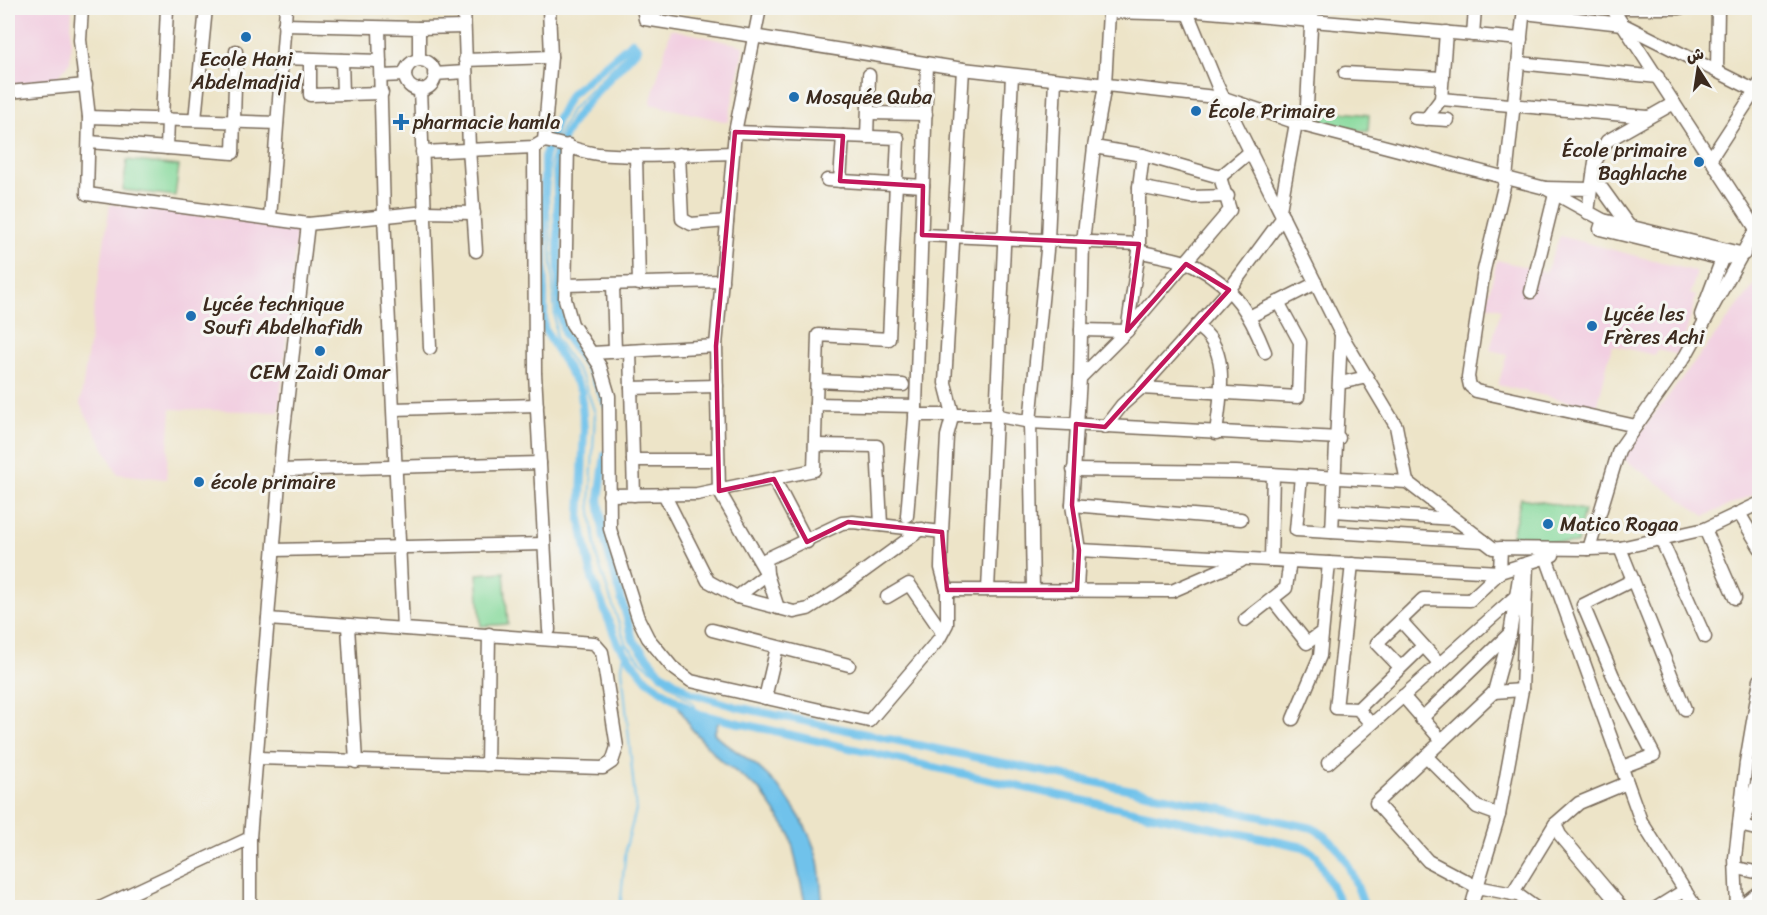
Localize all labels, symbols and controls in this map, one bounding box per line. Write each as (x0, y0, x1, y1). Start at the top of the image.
marker: Ecole Hani Abdelmadjid (239, 30, 253, 44)
north arrow (1668, 39, 1728, 99)
text: ش (1683, 39, 1707, 71)
place label: Ecole Hani Abdelmadjid (191, 42, 302, 100)
place label: Mosquée Quba (806, 80, 933, 115)
marker: Mosquée Quba (787, 90, 801, 104)
place label: École Primaire (1208, 94, 1335, 129)
marker: École Primaire (1189, 104, 1203, 118)
place label: pharmacie hamla (412, 105, 560, 140)
marker: pharmacie hamla (394, 115, 408, 129)
place label: École primaire Baghlache (1562, 133, 1687, 191)
marker: École primaire Baghlache (1692, 155, 1706, 169)
place label: Lycée technique Soufi Abdelhafidh (203, 287, 363, 345)
place label: Lycée les Frères Achi (1604, 297, 1706, 355)
marker: Lycée technique Soufi Abdelhafidh (184, 309, 198, 323)
marker: Lycée les Frères Achi (1585, 319, 1599, 333)
marker: CEM Zaidi Omar (313, 344, 327, 358)
place label: CEM Zaidi Omar (250, 355, 391, 390)
place label: école primaire (211, 465, 336, 500)
marker: école primaire (192, 475, 206, 489)
place label: Matico Rogaa (1560, 507, 1678, 542)
marker: Matico Rogaa (1541, 517, 1555, 531)

